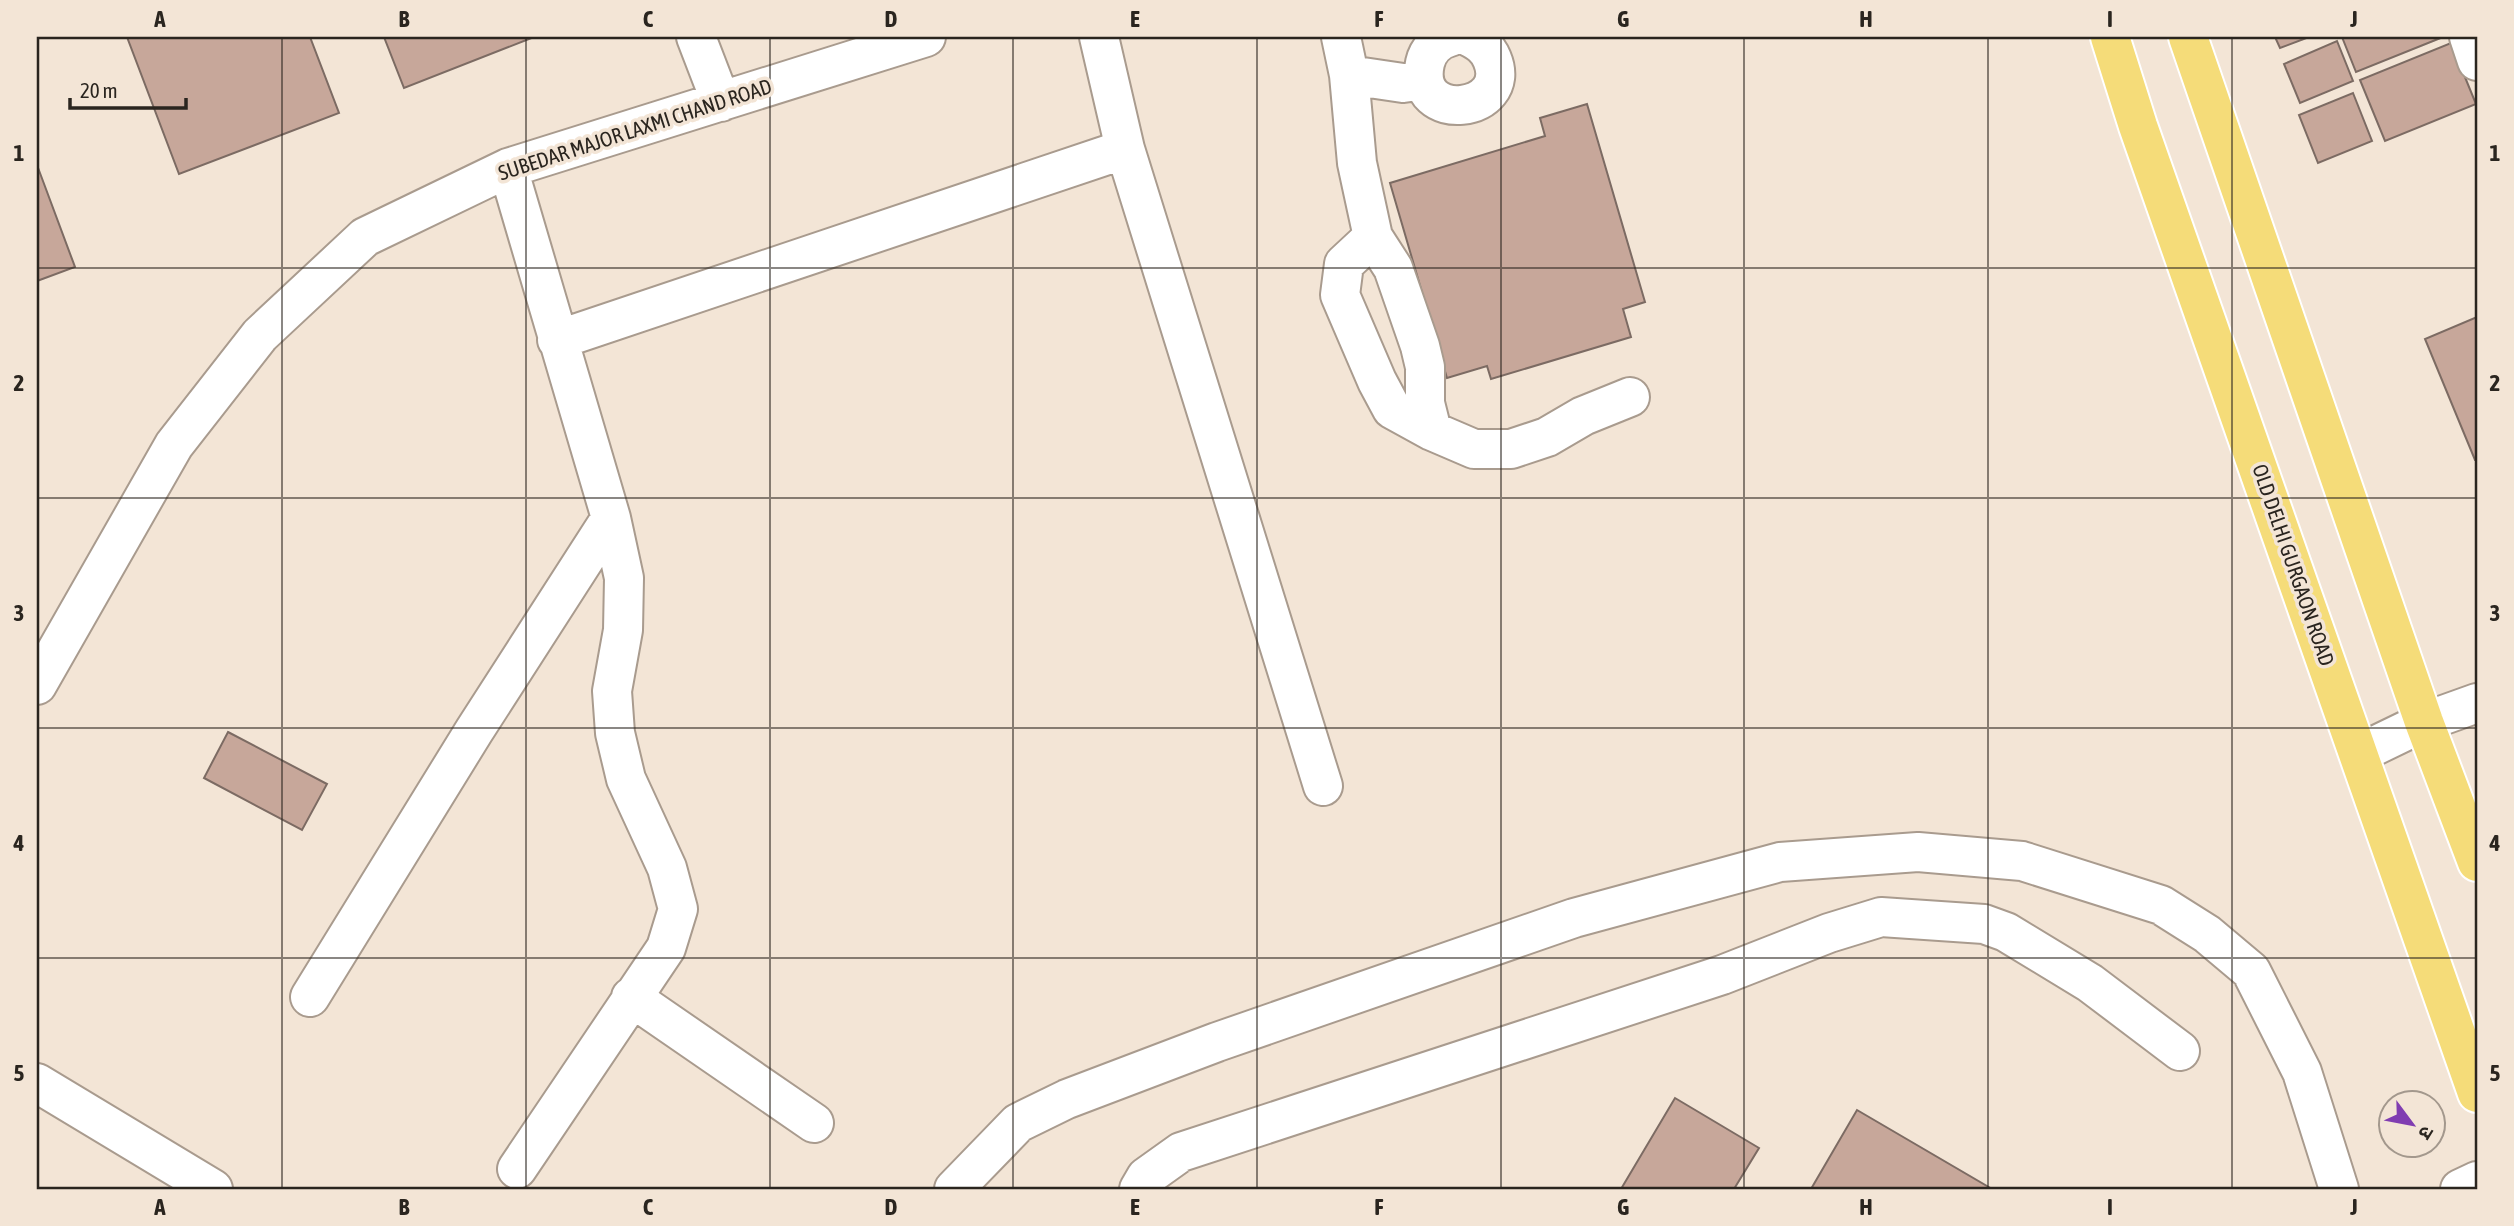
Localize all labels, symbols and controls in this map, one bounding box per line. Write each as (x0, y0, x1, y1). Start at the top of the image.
text: A (153, 6, 166, 32)
text: B (399, 6, 410, 32)
text: C (643, 6, 654, 32)
text: D (885, 6, 898, 32)
text: E (1130, 6, 1140, 32)
text: F (1374, 6, 1384, 32)
text: G (1617, 6, 1629, 32)
text: H (1859, 6, 1873, 32)
text: I (2107, 6, 2113, 32)
text: J (2349, 6, 2358, 32)
scale bar (70, 66, 186, 110)
street label: SUBEDAR MAJOR LAXMI CHAND ROAD (495, 73, 774, 185)
text: 20 m (80, 78, 118, 102)
text: 1 (14, 140, 25, 166)
text: 1 (2490, 140, 2501, 166)
text: 2 (14, 370, 24, 396)
text: 2 (2490, 370, 2500, 396)
street label: OLD DELHI GURGAON ROAD (2248, 461, 2340, 669)
text: 3 (14, 600, 24, 626)
text: 3 (2490, 600, 2500, 626)
text: 4 (13, 830, 25, 856)
text: 4 (2489, 830, 2501, 856)
text: 5 (14, 1060, 25, 1086)
text: 5 (2490, 1060, 2501, 1086)
north arrow (2378, 1090, 2448, 1160)
text: उ (2414, 1122, 2439, 1144)
text: A (153, 1194, 166, 1220)
text: B (399, 1194, 410, 1220)
text: C (643, 1194, 654, 1220)
text: D (885, 1194, 898, 1220)
text: E (1130, 1194, 1140, 1220)
text: F (1374, 1194, 1384, 1220)
text: G (1617, 1194, 1629, 1220)
text: H (1859, 1194, 1873, 1220)
text: I (2107, 1194, 2113, 1220)
text: J (2349, 1194, 2358, 1220)

